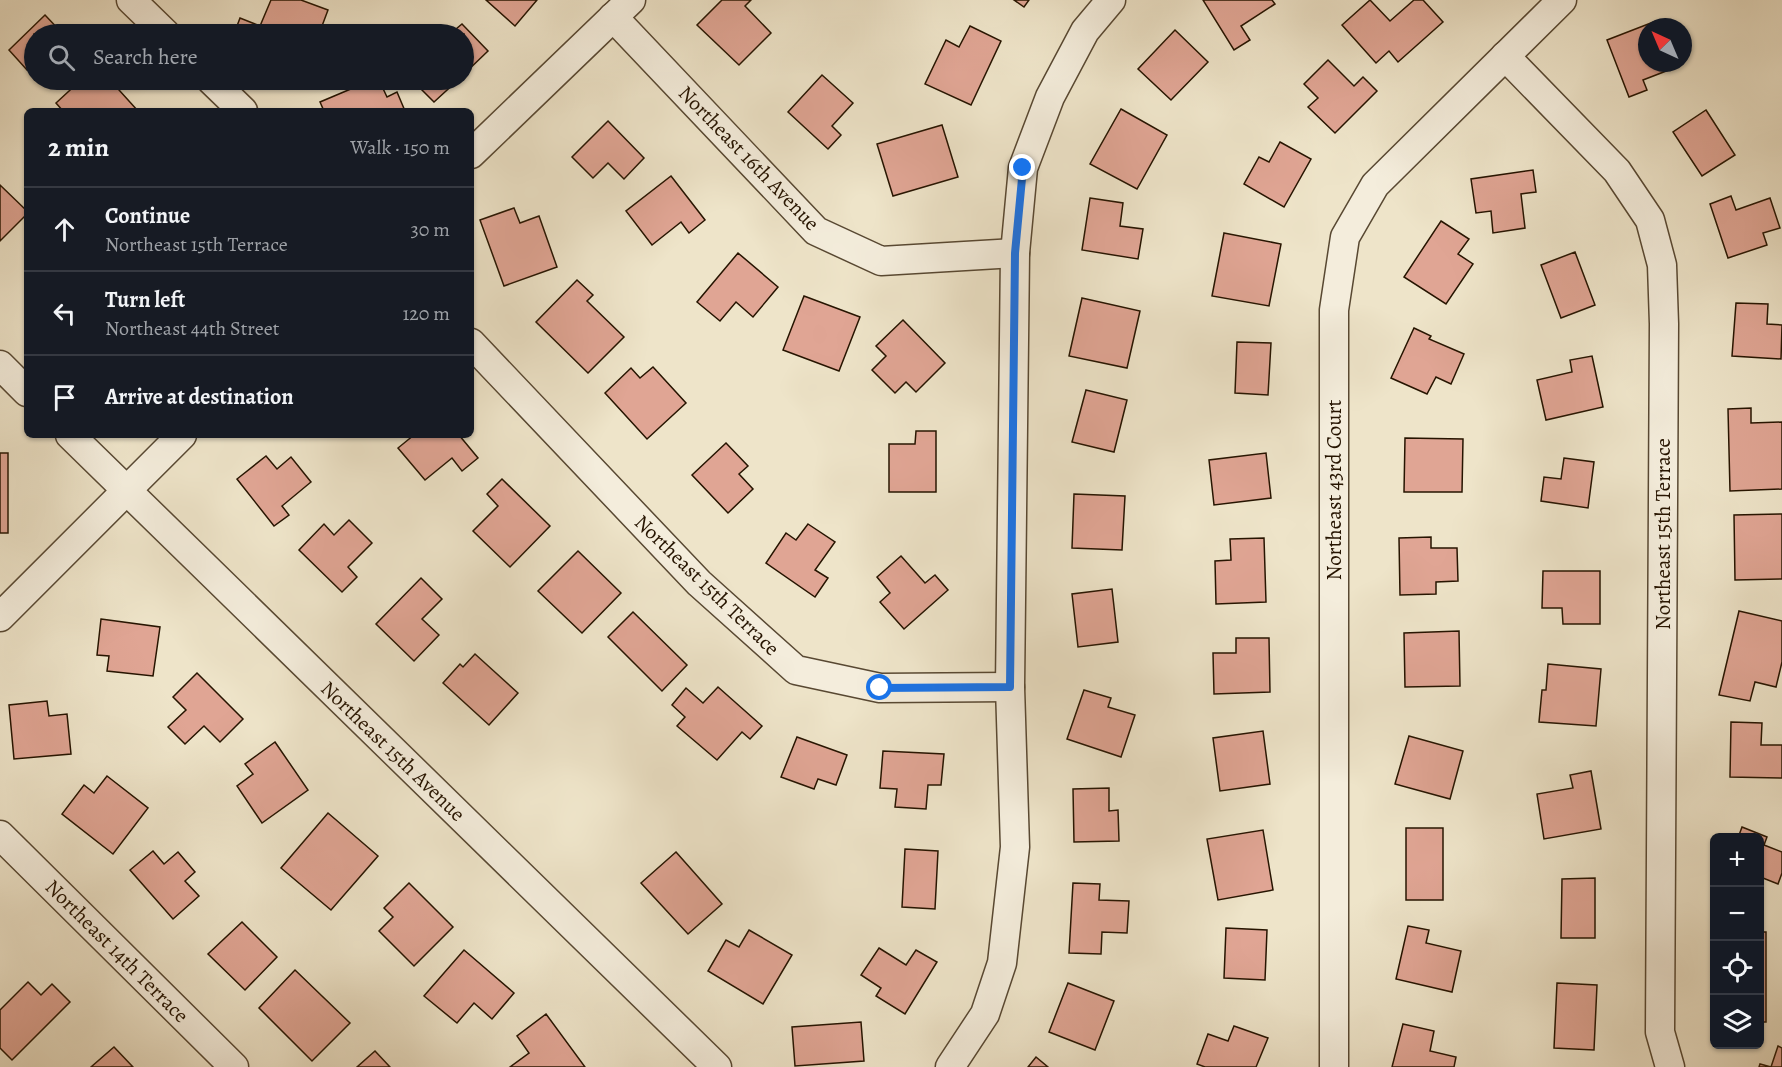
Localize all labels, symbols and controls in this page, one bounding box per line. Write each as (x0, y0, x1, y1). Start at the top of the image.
north arrow (1638, 18, 1692, 72)
search box (24, 24, 474, 90)
icon: search (45, 41, 78, 74)
text: Search here (93, 42, 198, 72)
street label: Northeast 16th Avenue (672, 79, 826, 237)
text: 2 min (48, 130, 109, 165)
text: Walk · 150 m (350, 134, 450, 161)
route end (1009, 154, 1035, 180)
text: Continue (105, 201, 190, 231)
icon: ahead (48, 213, 81, 246)
text: 30 m (410, 216, 450, 243)
text: Northeast 15th Terrace (105, 231, 288, 258)
text: Turn left (105, 285, 185, 315)
icon: left (48, 297, 81, 330)
text: 120 m (402, 300, 450, 327)
text: Northeast 44th Street (105, 315, 279, 342)
icon: arrive (48, 381, 81, 414)
text: Arrive at destination (105, 382, 294, 412)
street label: Northeast 43rd Court (1320, 399, 1348, 581)
street label: Northeast 15th Terrace (1649, 438, 1677, 630)
street label: Northeast 15th Terrace (628, 508, 786, 662)
route start (866, 674, 892, 700)
street label: Northeast 15th Avenue (315, 675, 471, 827)
map controls (1710, 833, 1764, 1049)
button: + (1710, 833, 1764, 887)
street label: Northeast 14th Terrace (39, 873, 195, 1029)
button: − (1710, 887, 1764, 941)
button: locate (1710, 941, 1764, 995)
button: layers (1710, 995, 1764, 1049)

